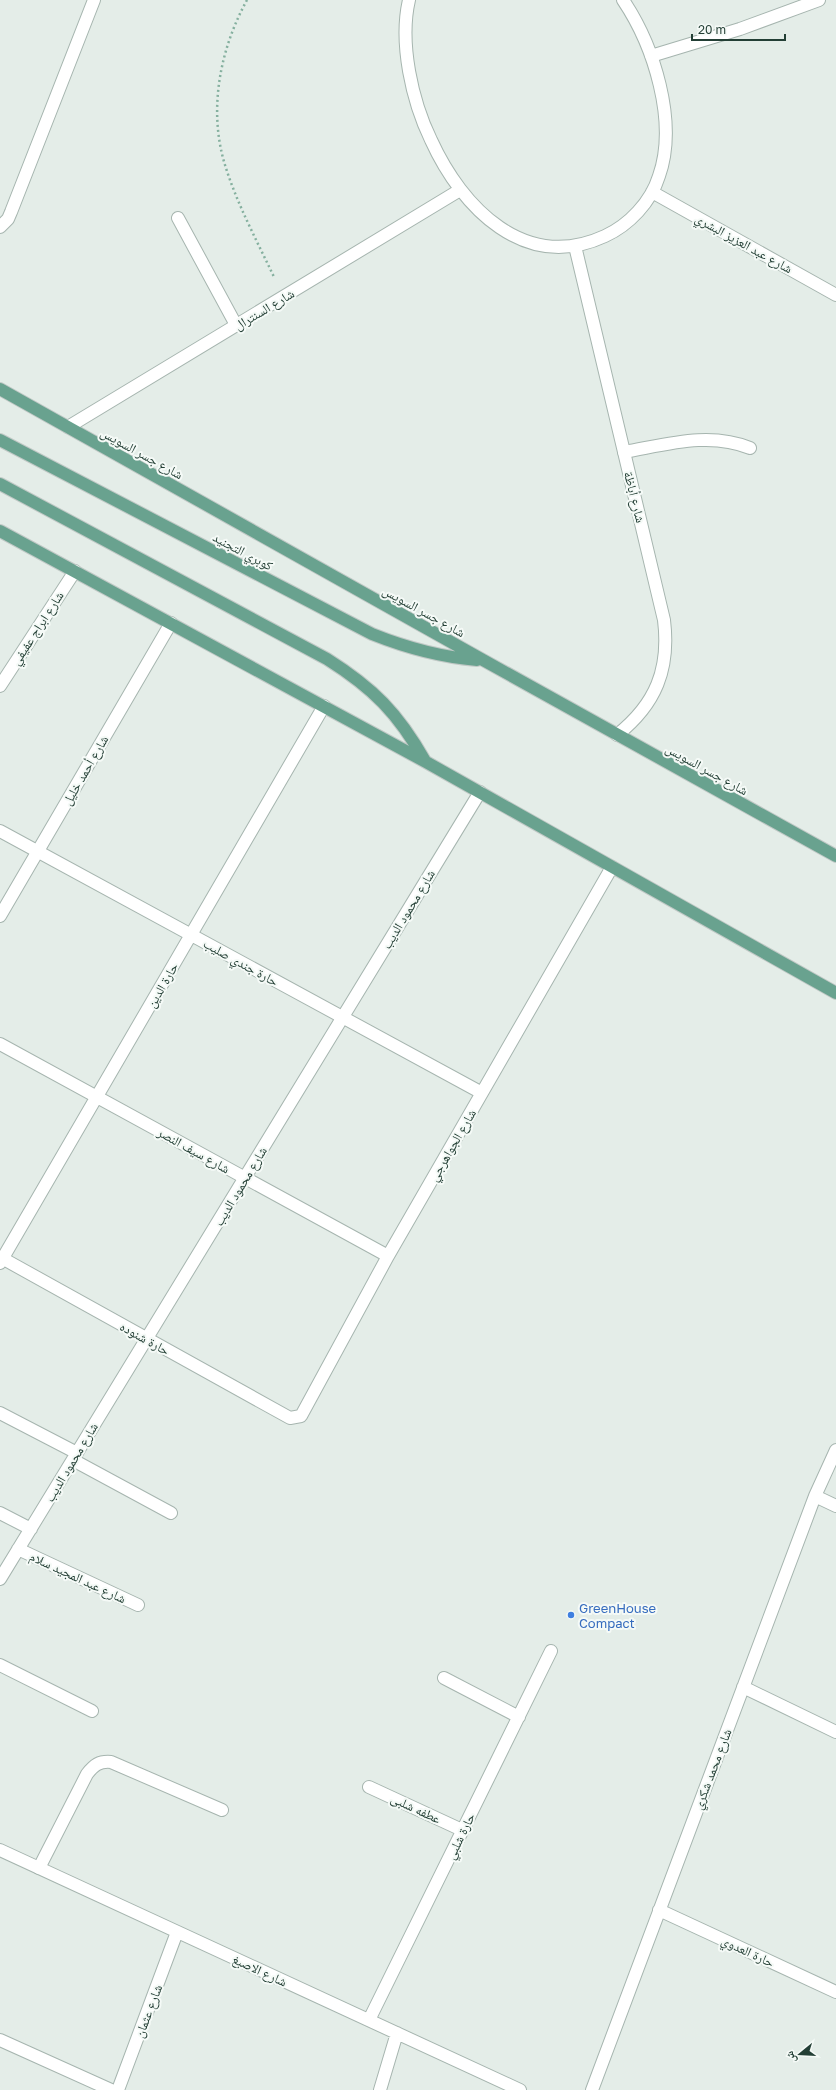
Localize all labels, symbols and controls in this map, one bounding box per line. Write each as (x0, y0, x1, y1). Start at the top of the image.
scale bar (692, 16, 785, 42)
text: 20 m (698, 22, 726, 37)
street label: شارع عبد العزيز البشري (691, 210, 795, 279)
street label: شارع السنترال (231, 285, 298, 335)
street label: شارع جسر السويس (97, 424, 186, 484)
street label: شارع أباظة (619, 470, 649, 525)
street label: كوبري التجنيد (209, 529, 276, 577)
street label: شارع جسر السويس (379, 582, 468, 642)
street label: شارع ابراج عفيفي (7, 588, 70, 670)
street label: شارع أحمد خليل (59, 732, 113, 809)
street label: شارع جسر السويس (662, 740, 751, 800)
street label: شارع محمود الديب (378, 866, 440, 953)
street label: حارة جندي صليب (199, 935, 281, 992)
street label: حارة الدين (143, 960, 182, 1011)
street label: شارع الجواهرجي (425, 1106, 482, 1186)
street label: شارع سيف النصر (153, 1123, 233, 1178)
street label: شارع محمود الديب (210, 1143, 272, 1230)
street label: حارة شنوده (117, 1318, 173, 1359)
street label: شارع محمود الديب (41, 1419, 103, 1506)
street label: شارع عبد المجيد سلام (26, 1548, 129, 1608)
place label: GreenHouse Compact (579, 1600, 656, 1631)
marker: GreenHouse Compact (566, 1610, 576, 1620)
street label: شارع محمد شكري (689, 1726, 738, 1813)
street label: عطفه شلبى (388, 1789, 444, 1828)
street label: حارة شلبي (442, 1810, 481, 1863)
street label: حارة العدوي (718, 1932, 777, 1973)
street label: شارع الاصبغ (229, 1950, 290, 1991)
street label: شارع عثمان (131, 1982, 167, 2040)
north arrow (780, 2034, 820, 2074)
text: ش (782, 2049, 800, 2065)

